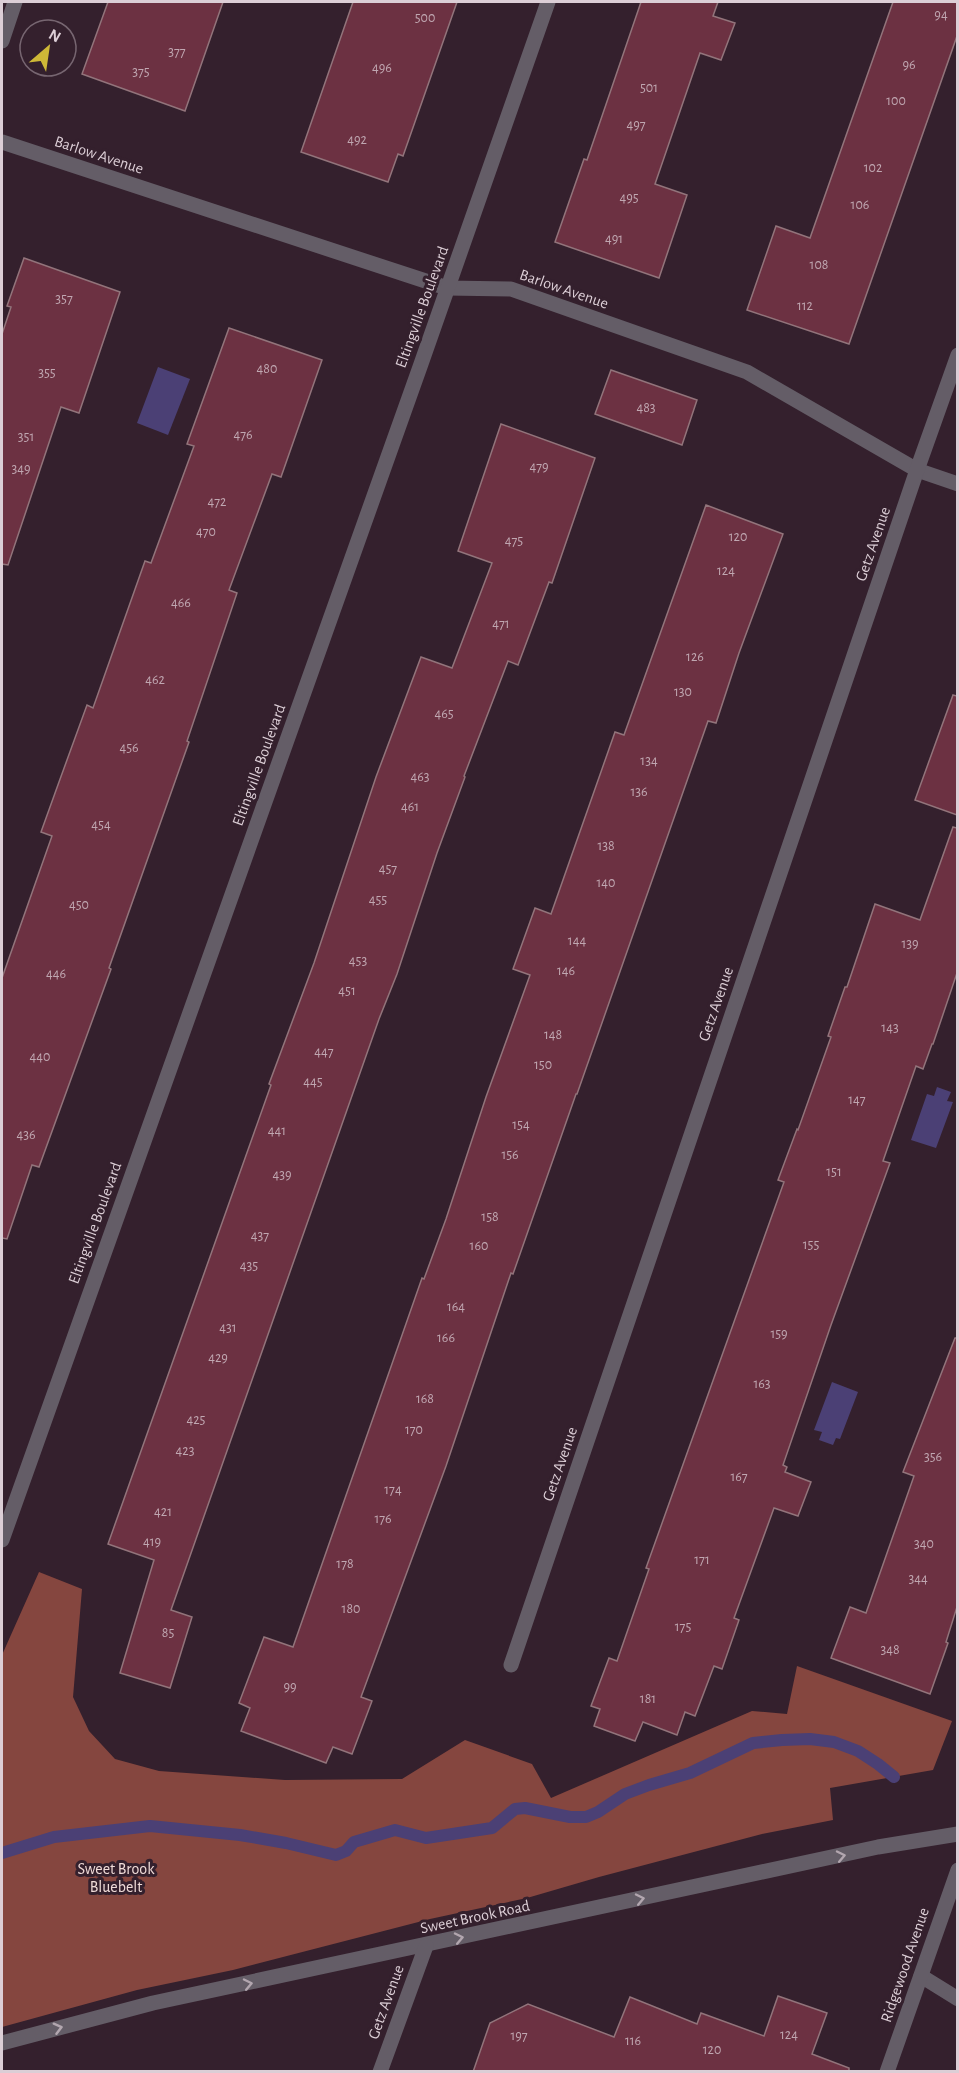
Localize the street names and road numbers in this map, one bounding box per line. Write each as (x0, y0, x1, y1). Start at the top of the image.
street label: Barlow Avenue (52, 133, 146, 177)
street label: Eltingville Boulevard (393, 244, 451, 370)
street label: Barlow Avenue (518, 266, 610, 312)
street label: Getz Avenue (853, 505, 893, 583)
street label: Eltingville Boulevard (230, 702, 288, 828)
street label: Getz Avenue (696, 965, 736, 1043)
street label: Eltingville Boulevard (66, 1160, 124, 1286)
street label: Getz Avenue (540, 1425, 580, 1503)
street label: Sweet Brook Road (419, 1898, 531, 1936)
street label: Ridgewood Avenue (878, 1906, 932, 2024)
street label: Getz Avenue (365, 1963, 407, 2041)

